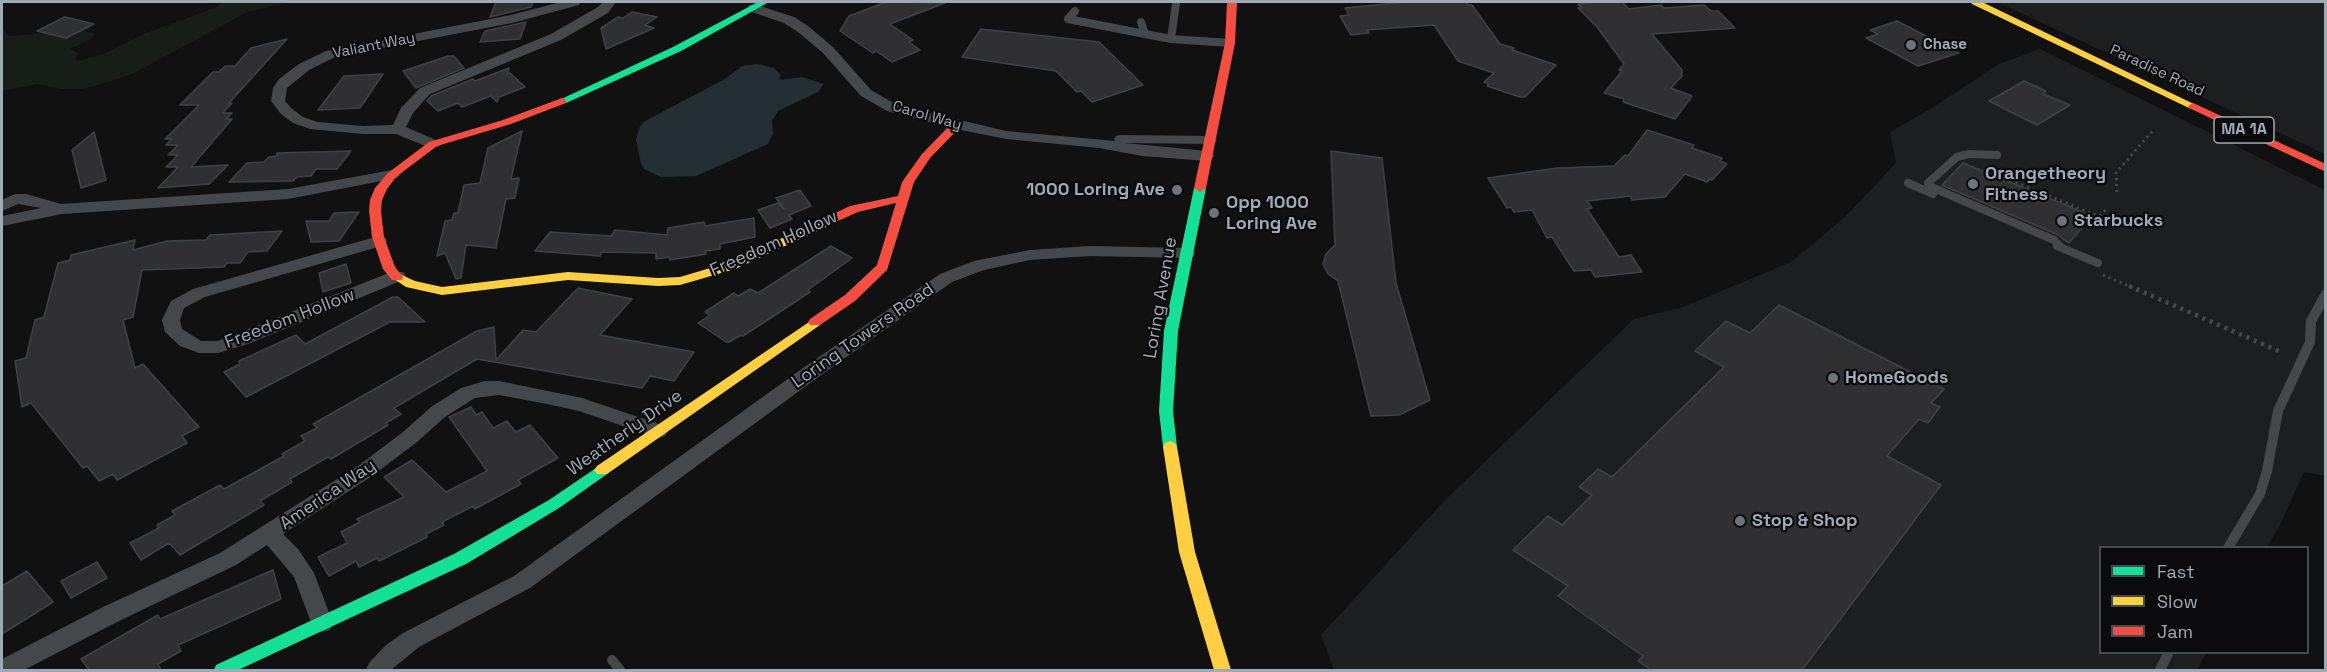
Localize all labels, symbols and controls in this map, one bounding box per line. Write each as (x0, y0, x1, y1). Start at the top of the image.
street label: Valiant Way (331, 29, 417, 63)
place label: Chase (1923, 36, 1967, 54)
marker: Chase (1904, 38, 1918, 52)
street label: Paradise Road (2107, 41, 2207, 101)
street label: Carol Way (890, 98, 964, 134)
road number: MA 1A (2214, 117, 2274, 143)
place label: Orangetheory Fitness (1985, 163, 2106, 206)
marker: Orangetheory Fitness (1966, 177, 1980, 191)
place label: 1000 Loring Ave (1026, 179, 1165, 201)
marker: 1000 Loring Ave (1170, 183, 1184, 197)
place label: Opp 1000 Loring Ave (1226, 192, 1317, 234)
street label: Freedom Hollow (707, 206, 841, 282)
marker: Opp 1000 Loring Ave (1207, 206, 1221, 220)
place label: Starbucks (2074, 210, 2163, 232)
marker: Starbucks (2055, 214, 2069, 228)
street label: Loring Avenue (1140, 236, 1182, 360)
street label: Loring Towers Road (788, 279, 938, 393)
street label: Freedom Hollow (222, 284, 358, 354)
place label: HomeGoods (1845, 367, 1948, 389)
marker: HomeGoods (1826, 371, 1840, 385)
street label: Weatherly Drive (563, 385, 687, 481)
street label: America Way (276, 455, 380, 535)
place label: Stop & Shop (1752, 510, 1858, 532)
marker: Stop & Shop (1733, 514, 1747, 528)
legend (2099, 546, 2309, 654)
text: Fast (2157, 560, 2194, 583)
text: Slow (2157, 590, 2198, 613)
text: Jam (2157, 620, 2193, 643)

